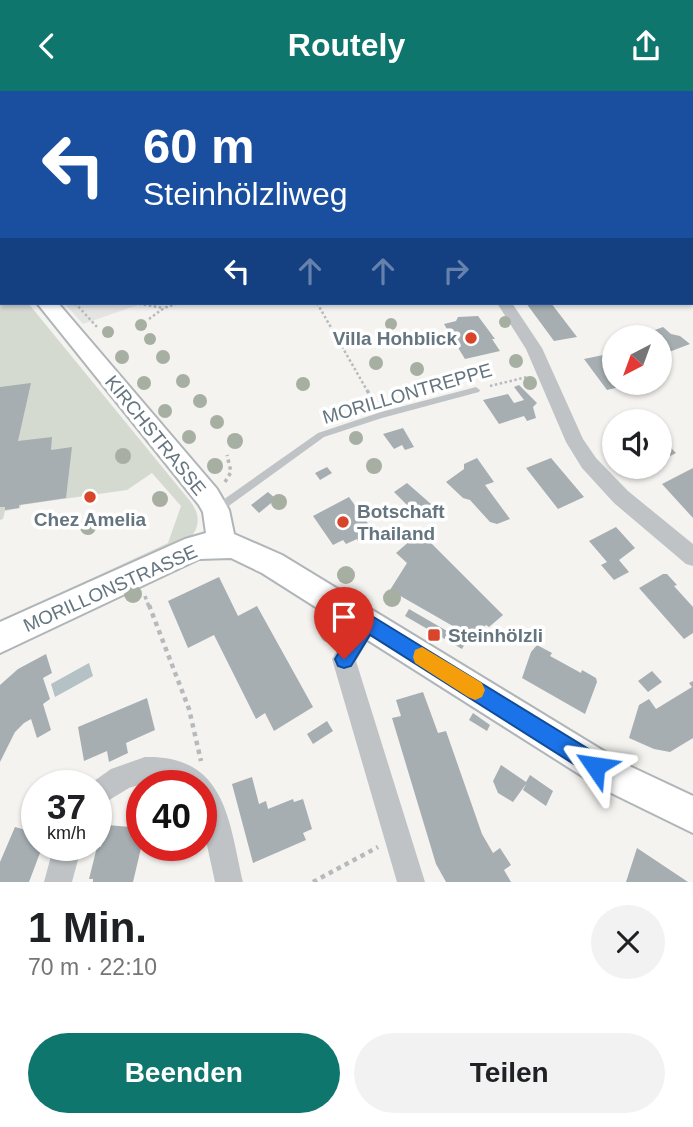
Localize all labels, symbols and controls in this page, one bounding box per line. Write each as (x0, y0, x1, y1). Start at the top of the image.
icon: back (28, 27, 66, 65)
text: Routely (288, 27, 405, 63)
icon: share (627, 27, 665, 65)
icon: left (28, 119, 119, 210)
text: 60 m (143, 119, 255, 173)
text: Steinhölzliweg (143, 176, 348, 212)
icon: left (218, 252, 256, 290)
icon: ahead (291, 252, 329, 290)
icon: ahead (364, 252, 402, 290)
icon: right (437, 252, 475, 290)
north arrow (602, 325, 672, 395)
map controls (602, 325, 672, 479)
place label: Villa Hohblick (333, 328, 457, 349)
marker: Villa Hohblick (463, 330, 479, 346)
street label: MORILLONTREPPE (320, 359, 494, 428)
street label: KIRCHSTRASSE (101, 371, 210, 499)
button: sound (602, 409, 672, 479)
marker: Chez Amelia (82, 489, 98, 505)
place label: Botschaft Thailand (357, 501, 445, 544)
place label: Chez Amelia (34, 509, 147, 530)
marker: Botschaft Thailand (335, 514, 351, 530)
street label: MORILLONSTRASSE (20, 541, 200, 636)
pin (314, 587, 374, 659)
icon: arrive (325, 598, 363, 636)
place label: Steinhölzli (448, 625, 543, 646)
marker: Steinhölzli (426, 627, 442, 643)
position arrow (558, 729, 632, 803)
speed limit sign: 40 (126, 770, 217, 861)
text: 37 (47, 787, 86, 826)
text: km/h (47, 823, 86, 843)
text: 1 Min. (28, 904, 147, 951)
button: close (591, 905, 665, 979)
text: 70 m · 22:10 (28, 954, 157, 980)
button: Beenden (28, 1033, 340, 1113)
button: Teilen (354, 1033, 665, 1113)

